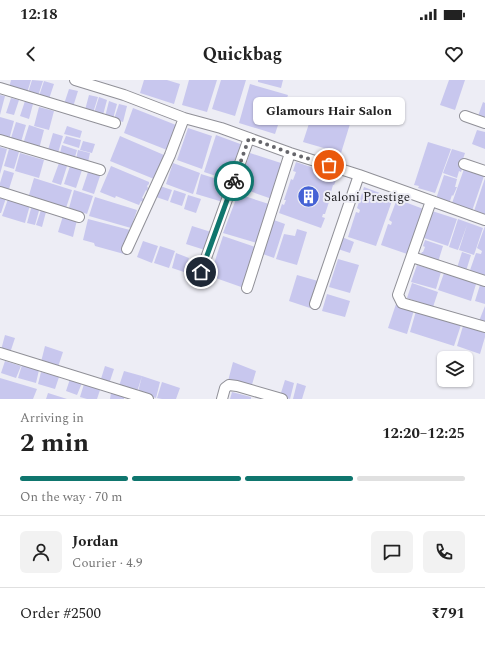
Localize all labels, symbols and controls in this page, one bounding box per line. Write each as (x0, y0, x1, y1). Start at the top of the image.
text: 12:18 (20, 3, 58, 26)
text: Quickbag (203, 41, 282, 68)
icon: back (20, 43, 42, 65)
icon: heart (443, 43, 465, 65)
callout: Glamours Hair Salon (253, 97, 405, 125)
text: Glamours Hair Salon (266, 101, 392, 121)
pin (312, 148, 346, 182)
icon: bag (318, 154, 340, 176)
courier (214, 161, 254, 201)
icon: bike (223, 170, 245, 192)
building icon: Saloni Prestige (295, 183, 321, 209)
place label: Saloni Prestige (324, 187, 410, 207)
pin (184, 255, 218, 289)
icon: home (190, 261, 212, 283)
map controls (437, 351, 473, 387)
button: layers (437, 351, 473, 387)
text: Arriving in (20, 408, 84, 428)
text: 12:20–12:25 (382, 422, 465, 445)
text: 2 min (20, 423, 89, 463)
text: On the way · 70 m (20, 487, 123, 507)
text: Jordan (72, 530, 119, 553)
button: person (20, 531, 62, 573)
button: chat (371, 531, 413, 573)
button: phone (423, 531, 465, 573)
text: Courier · 4.9 (72, 553, 142, 573)
text: Order #2500 (20, 602, 101, 625)
text: ₹791 (431, 602, 465, 625)

